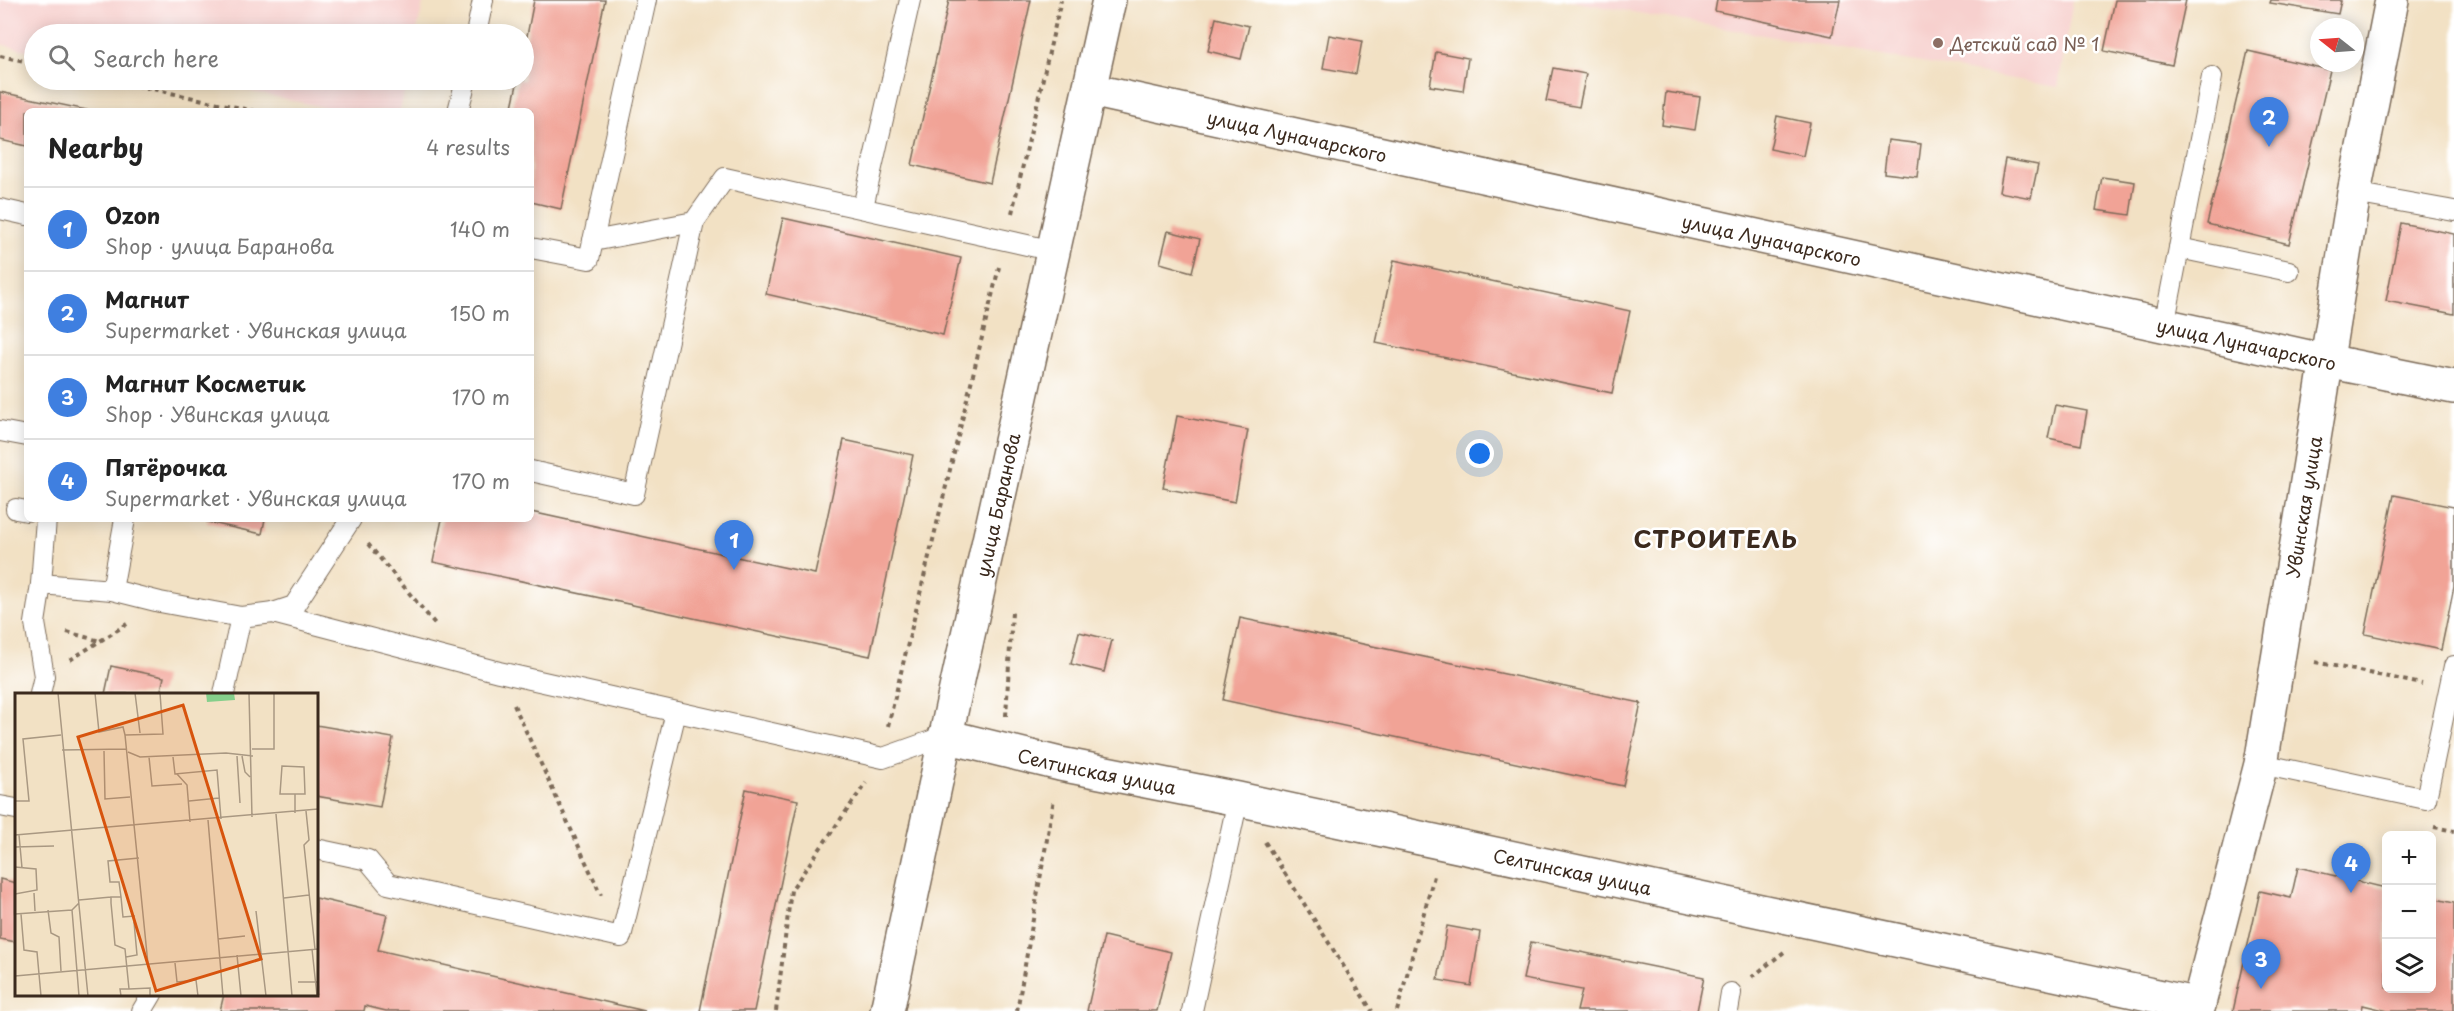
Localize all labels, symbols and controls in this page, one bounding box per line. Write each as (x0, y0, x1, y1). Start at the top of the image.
north arrow (2310, 18, 2364, 72)
search box (24, 24, 534, 90)
place label: Детский сад № 1 (1949, 30, 2099, 57)
marker: Детский сад № 1 (1931, 36, 1945, 50)
icon: search (45, 41, 78, 74)
text: Search here (93, 41, 219, 74)
pin: 2 (2250, 98, 2288, 147)
street label: улица Луначарского (1205, 103, 1389, 168)
text: Nearby (48, 128, 143, 167)
text: 4 results (426, 132, 510, 162)
text: Ozon (105, 198, 160, 231)
street label: улица Луначарского (1679, 207, 1864, 272)
text: 1 (63, 214, 72, 244)
text: 140 m (450, 214, 510, 244)
text: Shop · улица Баранова (105, 231, 334, 261)
text: Магнит (105, 282, 189, 315)
text: 2 (60, 298, 75, 328)
text: 150 m (450, 298, 510, 328)
street label: улица Луначарского (2154, 311, 2339, 376)
text: Supermarket · Увинская улица (105, 315, 407, 345)
text: Магнит Косметик (105, 366, 305, 399)
text: 3 (61, 382, 74, 412)
text: 170 m (452, 382, 510, 412)
text: Shop · Увинская улица (105, 399, 330, 429)
street label: улица Баранова (968, 429, 1026, 579)
street label: Увинская улица (2278, 433, 2328, 579)
your location (1465, 439, 1494, 468)
text: Пятёрочка (105, 450, 227, 483)
text: 4 (61, 466, 74, 496)
text: 170 m (452, 466, 510, 496)
text: Supermarket · Увинская улица (105, 483, 407, 513)
pin: 1 (714, 520, 754, 570)
district label: СТРОИТЕЛЬ (1633, 520, 1799, 556)
inset map (15, 693, 318, 996)
street label: Селтинская улица (1015, 741, 1179, 800)
map controls (2382, 831, 2436, 993)
button: + (2382, 831, 2436, 885)
street label: Селтинская улица (1491, 841, 1655, 901)
pin: 4 (2332, 844, 2370, 893)
button: − (2382, 885, 2436, 939)
button: layers (2382, 939, 2436, 993)
pin: 3 (2242, 940, 2280, 989)

